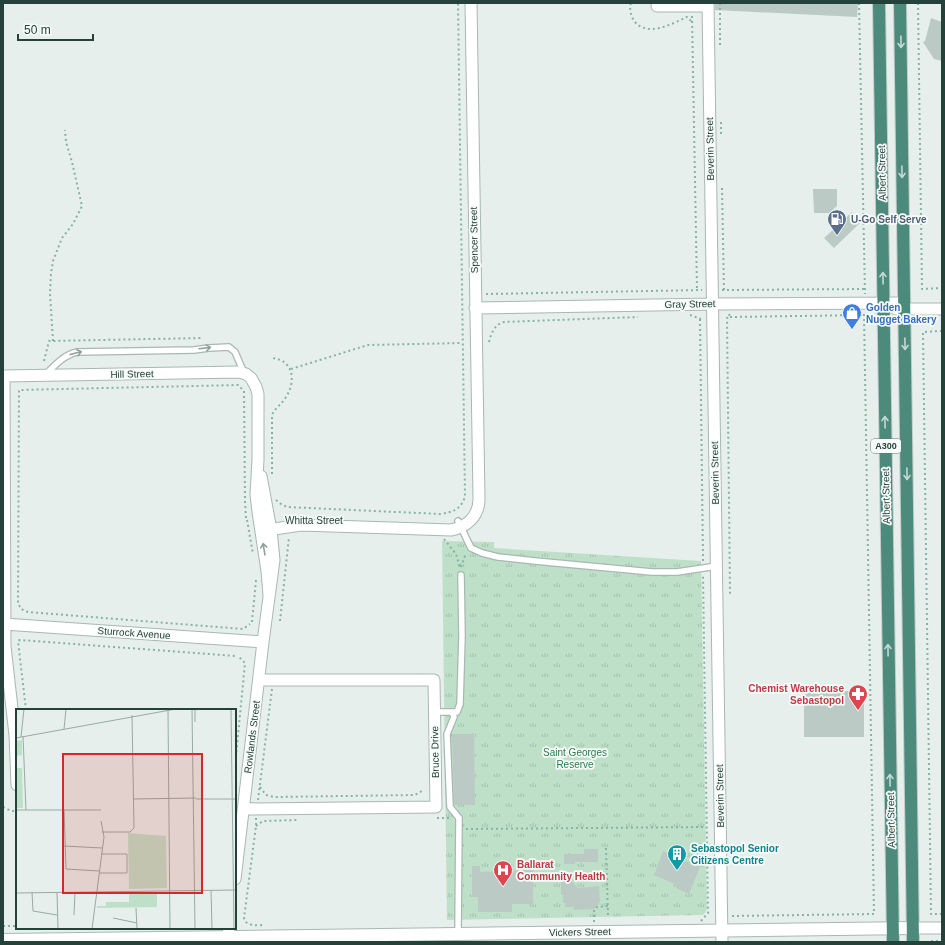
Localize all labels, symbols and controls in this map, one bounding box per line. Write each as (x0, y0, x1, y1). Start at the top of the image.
scale bar (18, 16, 93, 42)
text: 50 m (24, 23, 51, 37)
one-way arrow (897, 35, 904, 48)
street label: Beverin Street (704, 117, 716, 181)
street label: Albert Street (876, 145, 888, 201)
one-way arrow (899, 165, 906, 178)
street label: Spencer Street (468, 206, 480, 273)
fuel station icon: U-Go Self Serve (826, 208, 848, 236)
place label: U-Go Self Serve (851, 214, 927, 225)
one-way arrow (879, 272, 887, 285)
street label: Gray Street (664, 298, 716, 310)
shop icon: Golden Nugget Bakery (841, 302, 863, 330)
place label: Golden Nugget Bakery (866, 302, 937, 325)
one-way arrow (901, 337, 909, 350)
one-way arrow (198, 344, 211, 352)
one-way arrow (69, 348, 82, 356)
street label: Hill Street (110, 368, 154, 380)
one-way arrow (881, 416, 889, 429)
road number: A300 (871, 439, 901, 453)
street label: Beverin Street (709, 441, 721, 505)
one-way arrow (903, 467, 911, 480)
street label: Albert Street (880, 468, 892, 524)
street label: Whitta Street (285, 515, 343, 526)
one-way arrow (260, 543, 268, 556)
street label: Sturrock Avenue (97, 625, 171, 641)
one-way arrow (885, 644, 892, 657)
place label: Chemist Warehouse Sebastopol (748, 683, 844, 706)
pharmacy icon: Chemist Warehouse Sebastopol (847, 683, 869, 711)
street label: Rowlands Street (242, 700, 262, 774)
inset map (16, 709, 236, 929)
street label: Bruce Drive (429, 725, 441, 778)
park label: Saint Georges Reserve (543, 747, 607, 770)
street label: Beverin Street (714, 764, 726, 828)
one-way arrow (886, 774, 894, 787)
street label: Albert Street (885, 792, 897, 848)
building icon: Sebastopol Senior Citizens Centre (666, 843, 688, 871)
place label: Sebastopol Senior Citizens Centre (691, 843, 779, 866)
hospital icon: Ballarat Community Health (492, 859, 514, 887)
place label: Ballarat Community Health (517, 859, 605, 882)
street label: Vickers Street (549, 926, 611, 938)

